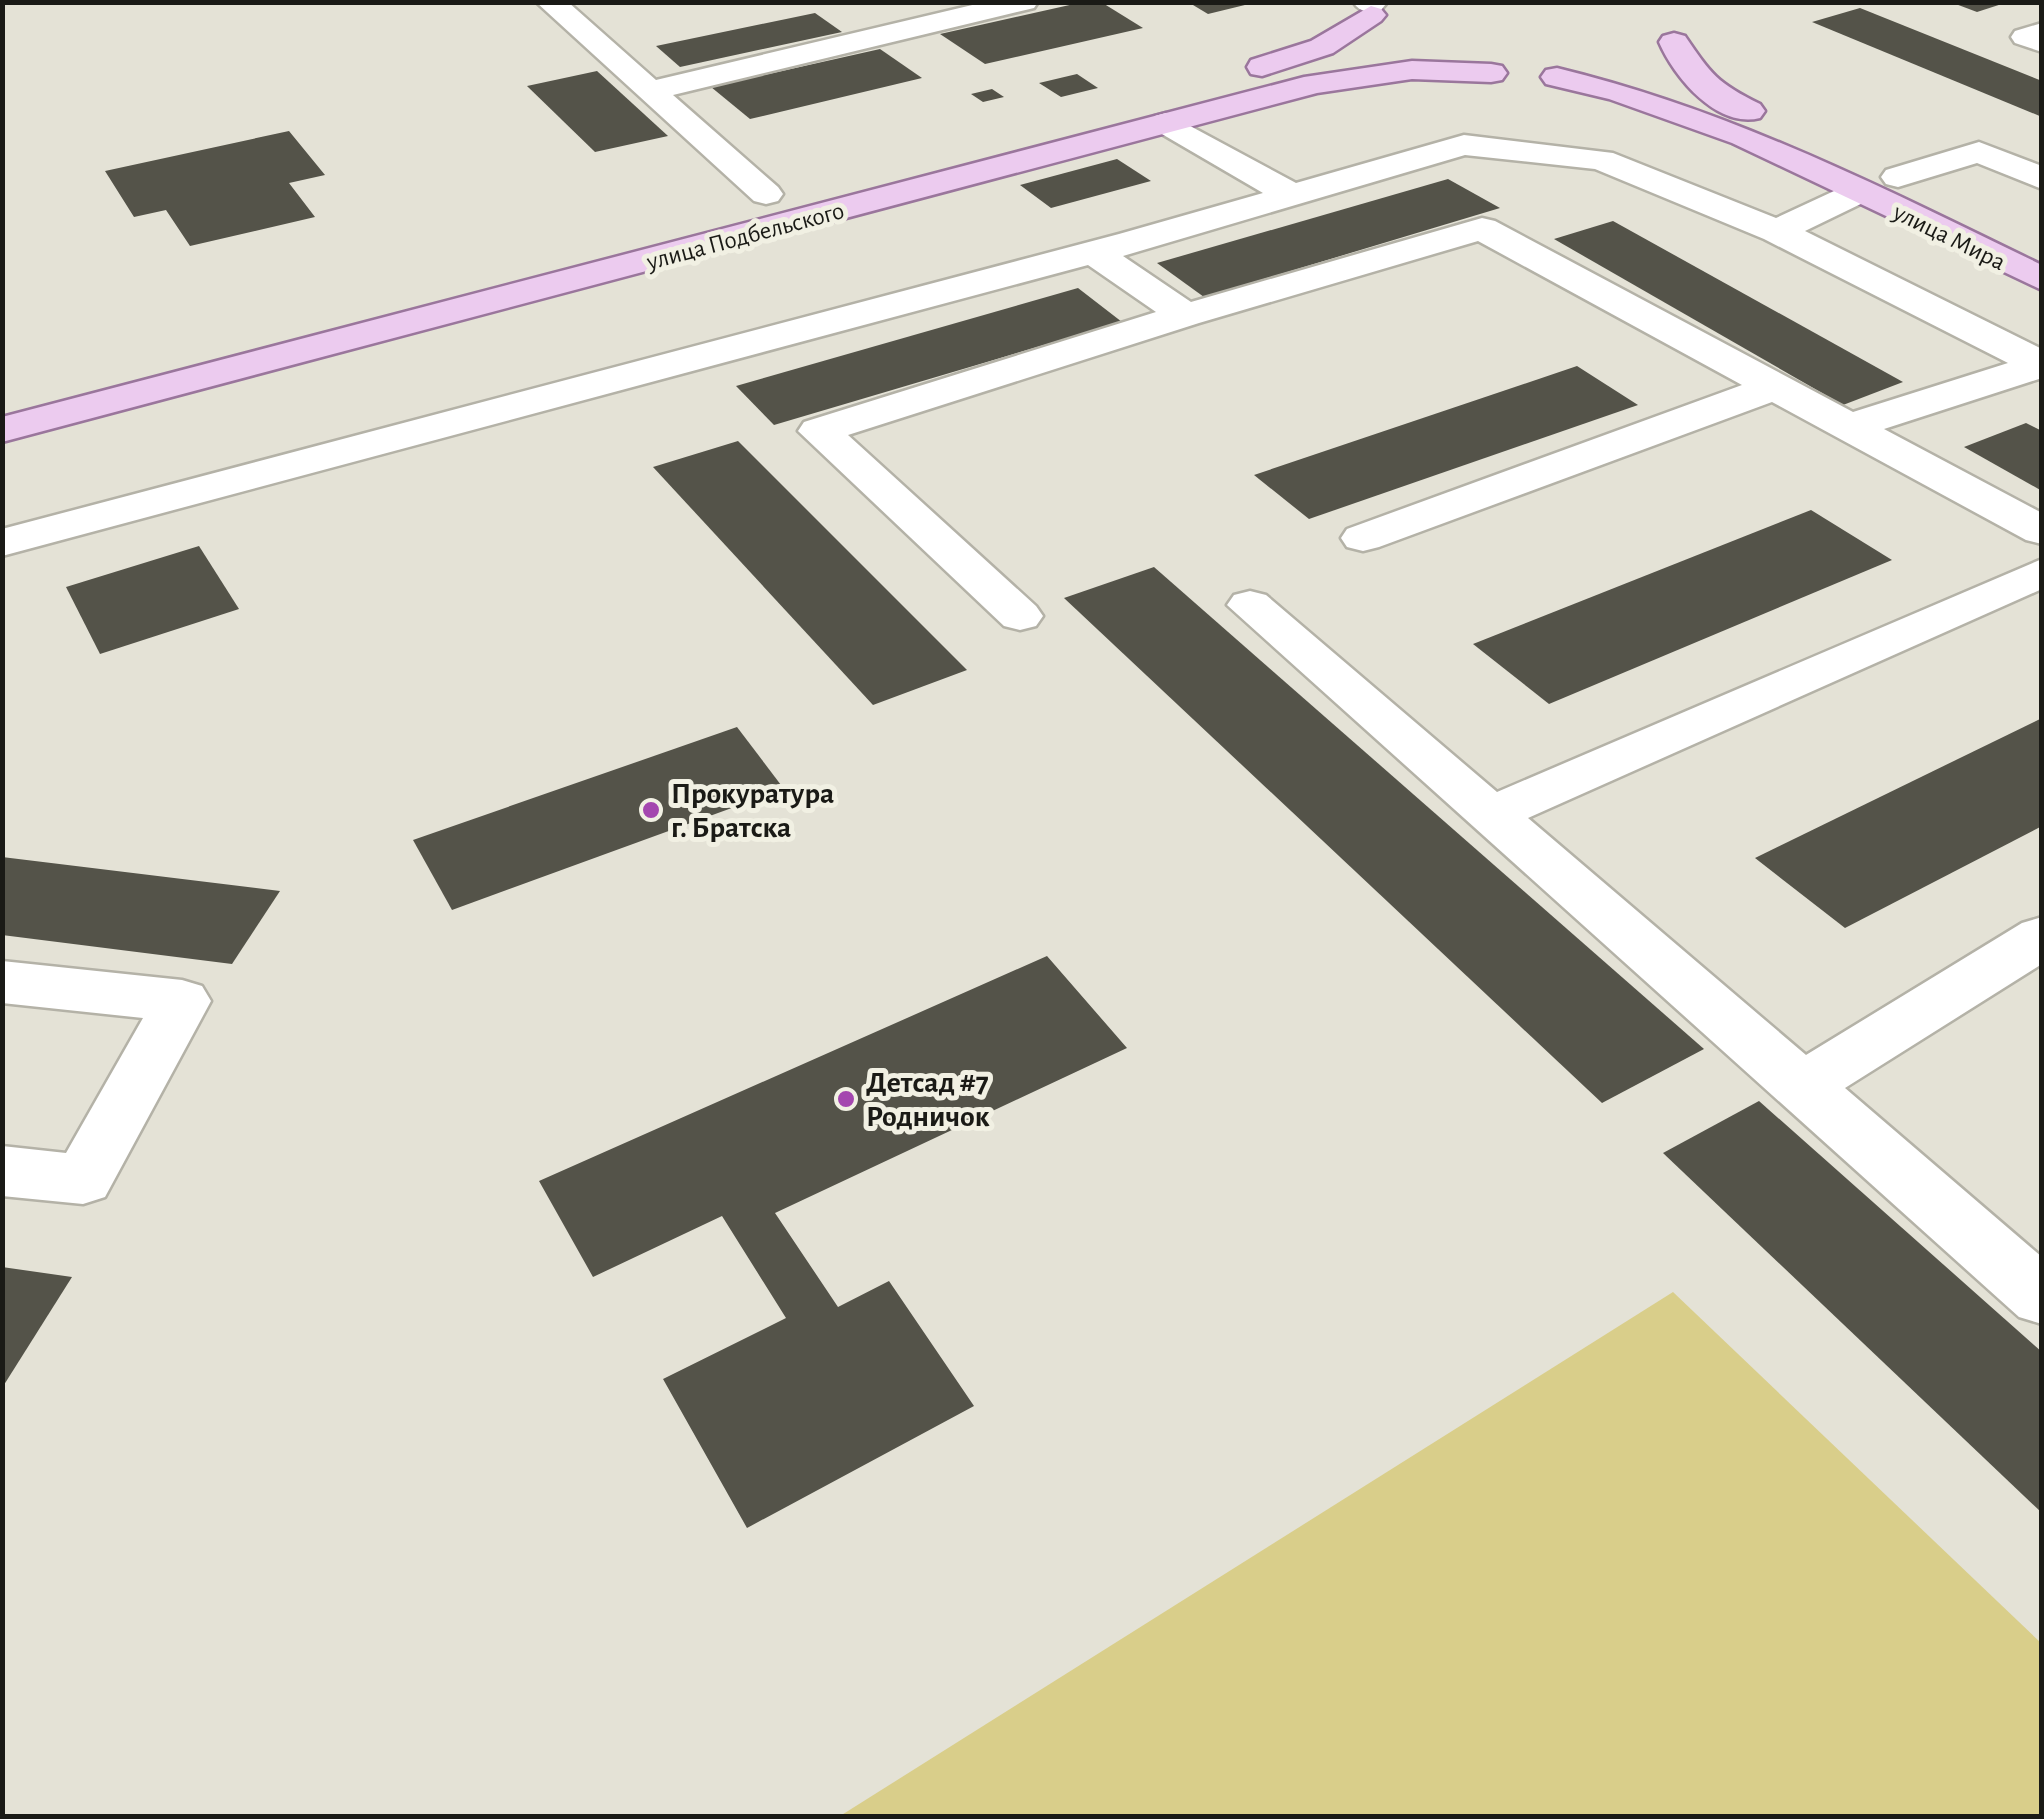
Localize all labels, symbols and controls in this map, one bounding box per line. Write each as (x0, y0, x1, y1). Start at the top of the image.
street label: улица Подбельского (643, 198, 847, 275)
street label: улица Мира (1888, 199, 2009, 275)
place label: Прокуратура г. Братска (671, 779, 834, 843)
marker: Прокуратура г. Братска (640, 799, 662, 821)
place label: Детсад #7 Родничок (866, 1068, 990, 1132)
marker: Детсад #7 Родничок (835, 1088, 857, 1110)

